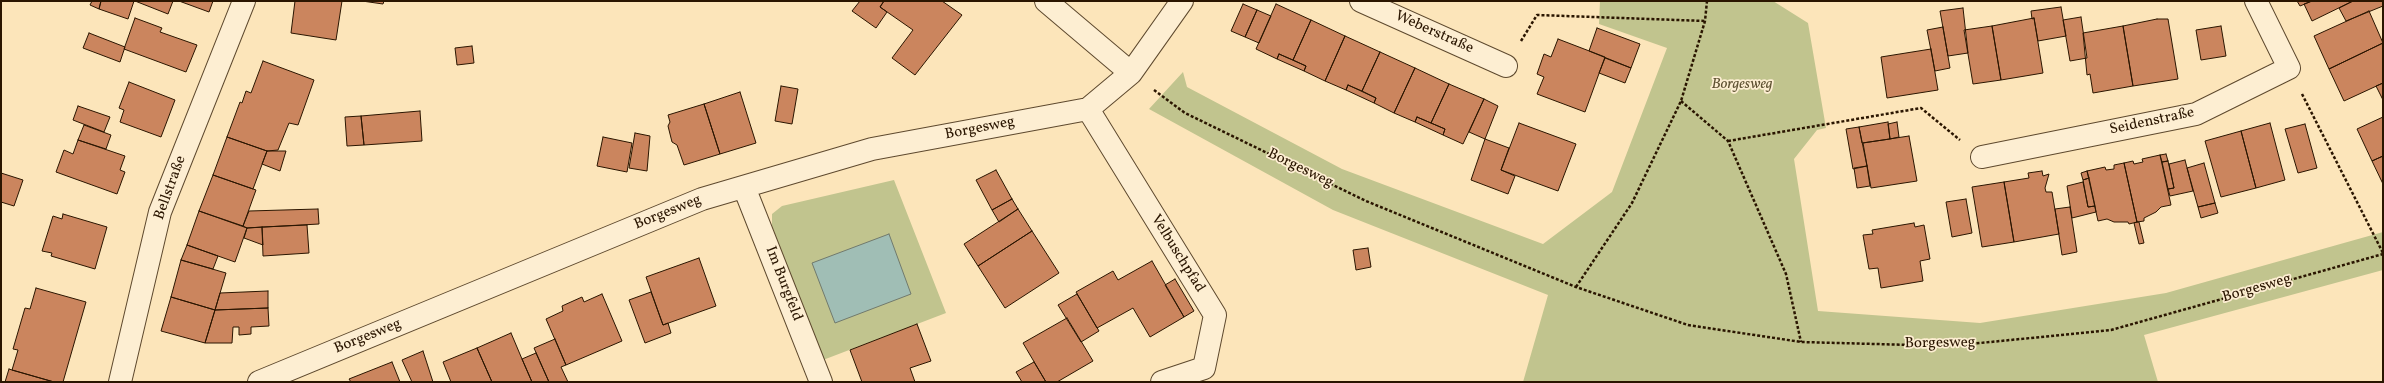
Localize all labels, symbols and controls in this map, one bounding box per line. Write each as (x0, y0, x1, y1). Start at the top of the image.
street label: Weberstraße (1392, 8, 1476, 58)
park label: Borgesweg (1711, 76, 1773, 94)
street label: Seidenstraße (2108, 104, 2196, 140)
street label: Borgesweg (944, 113, 1016, 145)
street label: Borgesweg (1264, 145, 1336, 193)
street label: Bellstraße (151, 153, 191, 223)
street label: Borgesweg (632, 191, 704, 235)
street label: Velbuschpfad (1146, 212, 1208, 296)
street label: Im Burgfeld (761, 244, 805, 324)
street label: Borgesweg (2221, 271, 2293, 307)
street label: Borgesweg (332, 315, 404, 359)
street label: Borgesweg (1904, 334, 1976, 354)

